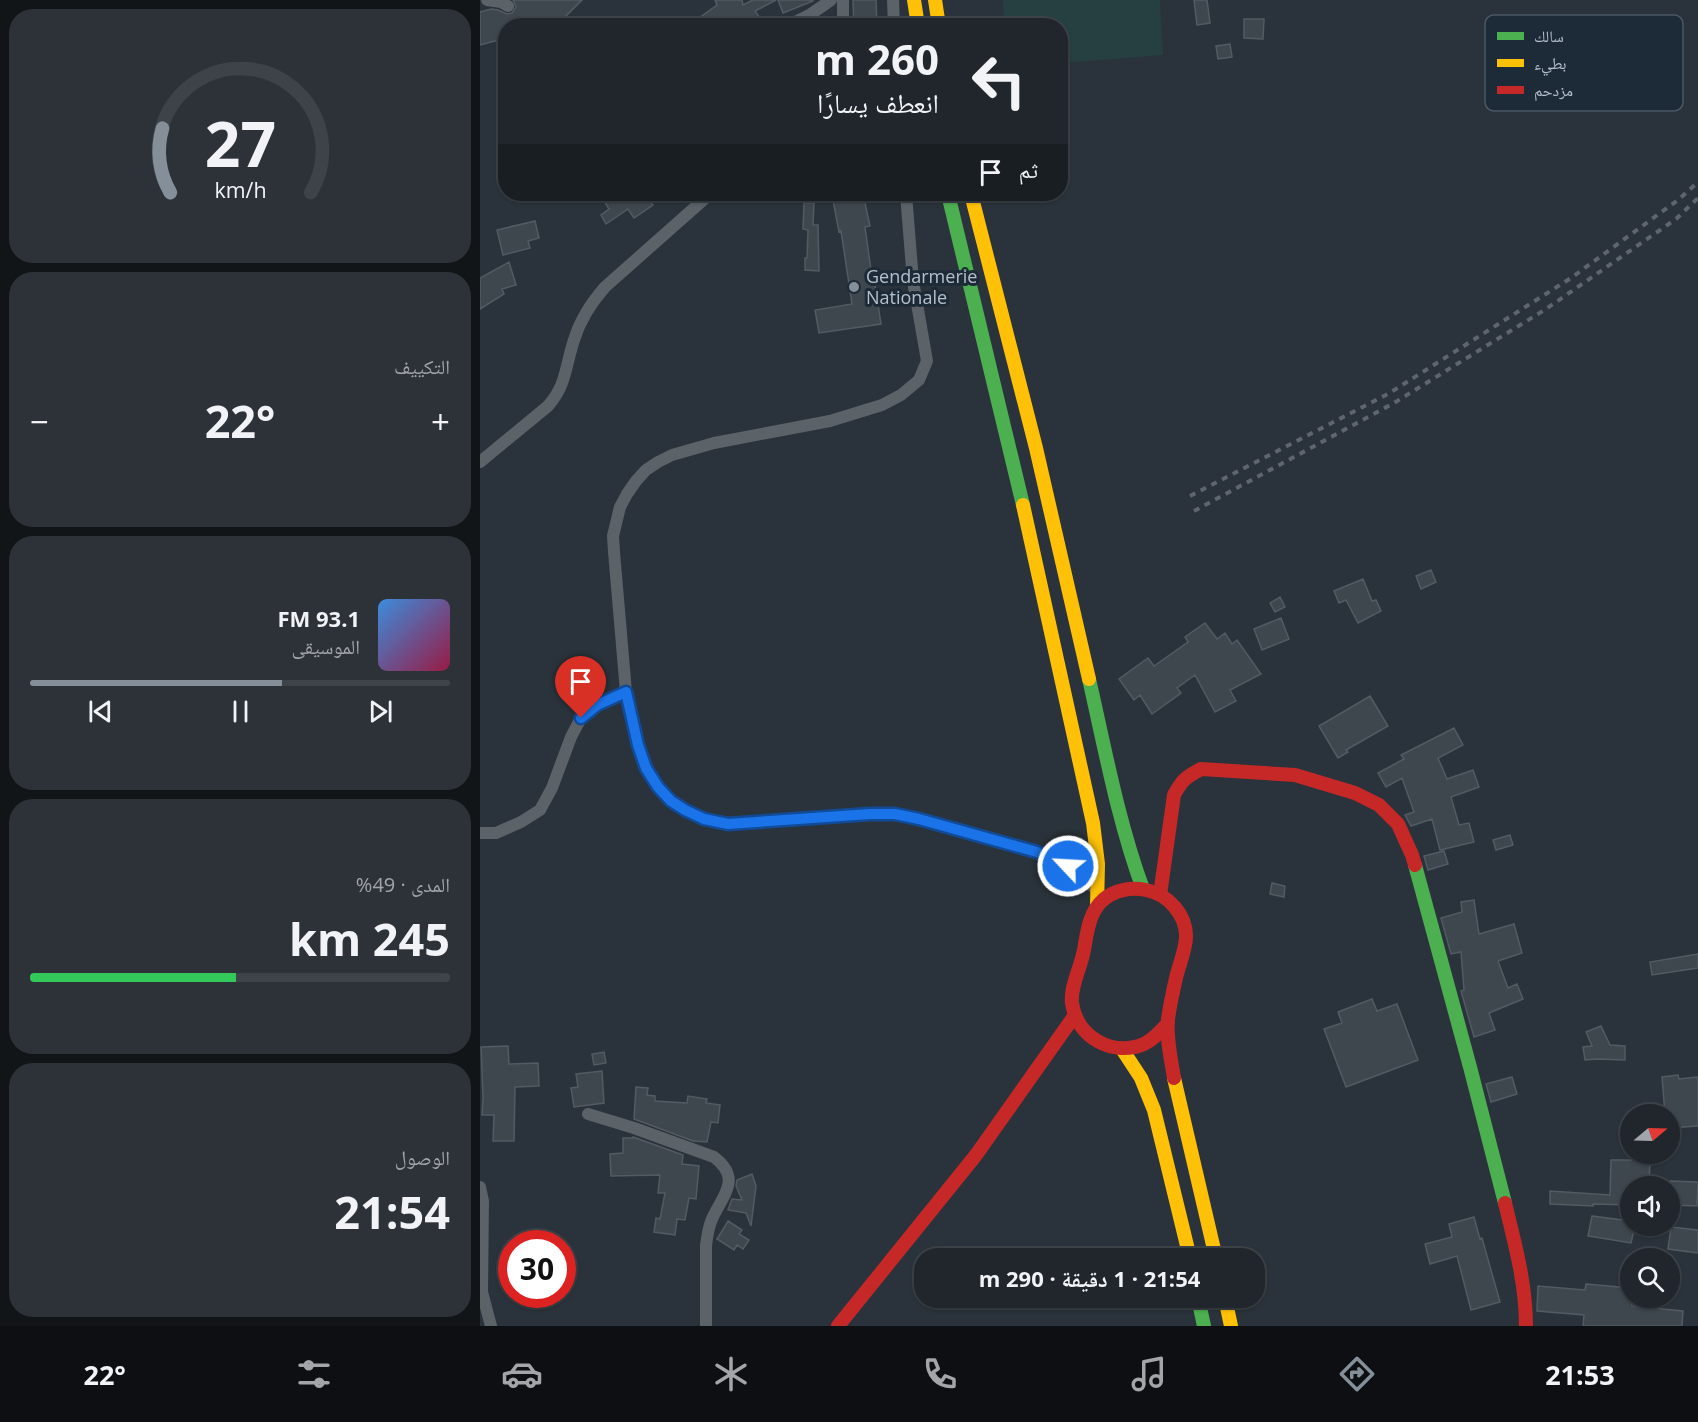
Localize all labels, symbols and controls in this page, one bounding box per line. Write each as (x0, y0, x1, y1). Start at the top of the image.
legend (1485, 15, 1683, 111)
text: سالك (1534, 25, 1564, 47)
text: 260 m (815, 30, 939, 87)
icon: left (960, 42, 1038, 120)
text: بطيء (1534, 52, 1566, 76)
text: مزدحم (1534, 79, 1573, 101)
text: انعطف يسارًا (817, 84, 939, 121)
text: 27 (204, 100, 276, 185)
text: ثم (1019, 154, 1038, 184)
icon: arrive (974, 156, 1007, 189)
text: km/h (214, 176, 266, 205)
place label: Gendarmerie Nationale (866, 264, 977, 309)
marker: Gendarmerie Nationale (847, 280, 861, 294)
text: التكييف (394, 353, 450, 380)
text: 22° (205, 390, 275, 451)
text: − (30, 399, 49, 444)
text: + (431, 399, 450, 444)
text: 93.1 FM (277, 603, 360, 633)
text: الموسيقى (292, 633, 360, 660)
pin (555, 656, 606, 718)
icon: arrive (564, 665, 597, 698)
icon: previous (84, 695, 117, 728)
icon: pause (224, 695, 257, 728)
icon: next (364, 695, 397, 728)
position arrow (1036, 834, 1100, 898)
text: المدى · 49% (356, 871, 450, 898)
text: 245 km (289, 908, 450, 969)
north arrow (1620, 1104, 1680, 1164)
map controls (1620, 1104, 1680, 1308)
text: الوصول (395, 1144, 450, 1171)
button: sound (1620, 1176, 1680, 1236)
text: 21:54 (334, 1181, 450, 1242)
speed limit sign: 30 (498, 1230, 576, 1308)
button: search (1620, 1248, 1680, 1308)
text: 21:54 · 1 دقيقة · 290 m (979, 1263, 1200, 1293)
icon: filters (293, 1353, 335, 1395)
icon: car (501, 1353, 543, 1395)
icon: climate (710, 1353, 752, 1395)
icon: phone (919, 1353, 961, 1395)
icon: music (1128, 1353, 1170, 1395)
icon: directions (1336, 1353, 1378, 1395)
text: 22° (83, 1356, 126, 1393)
text: 21:53 (1545, 1356, 1615, 1393)

